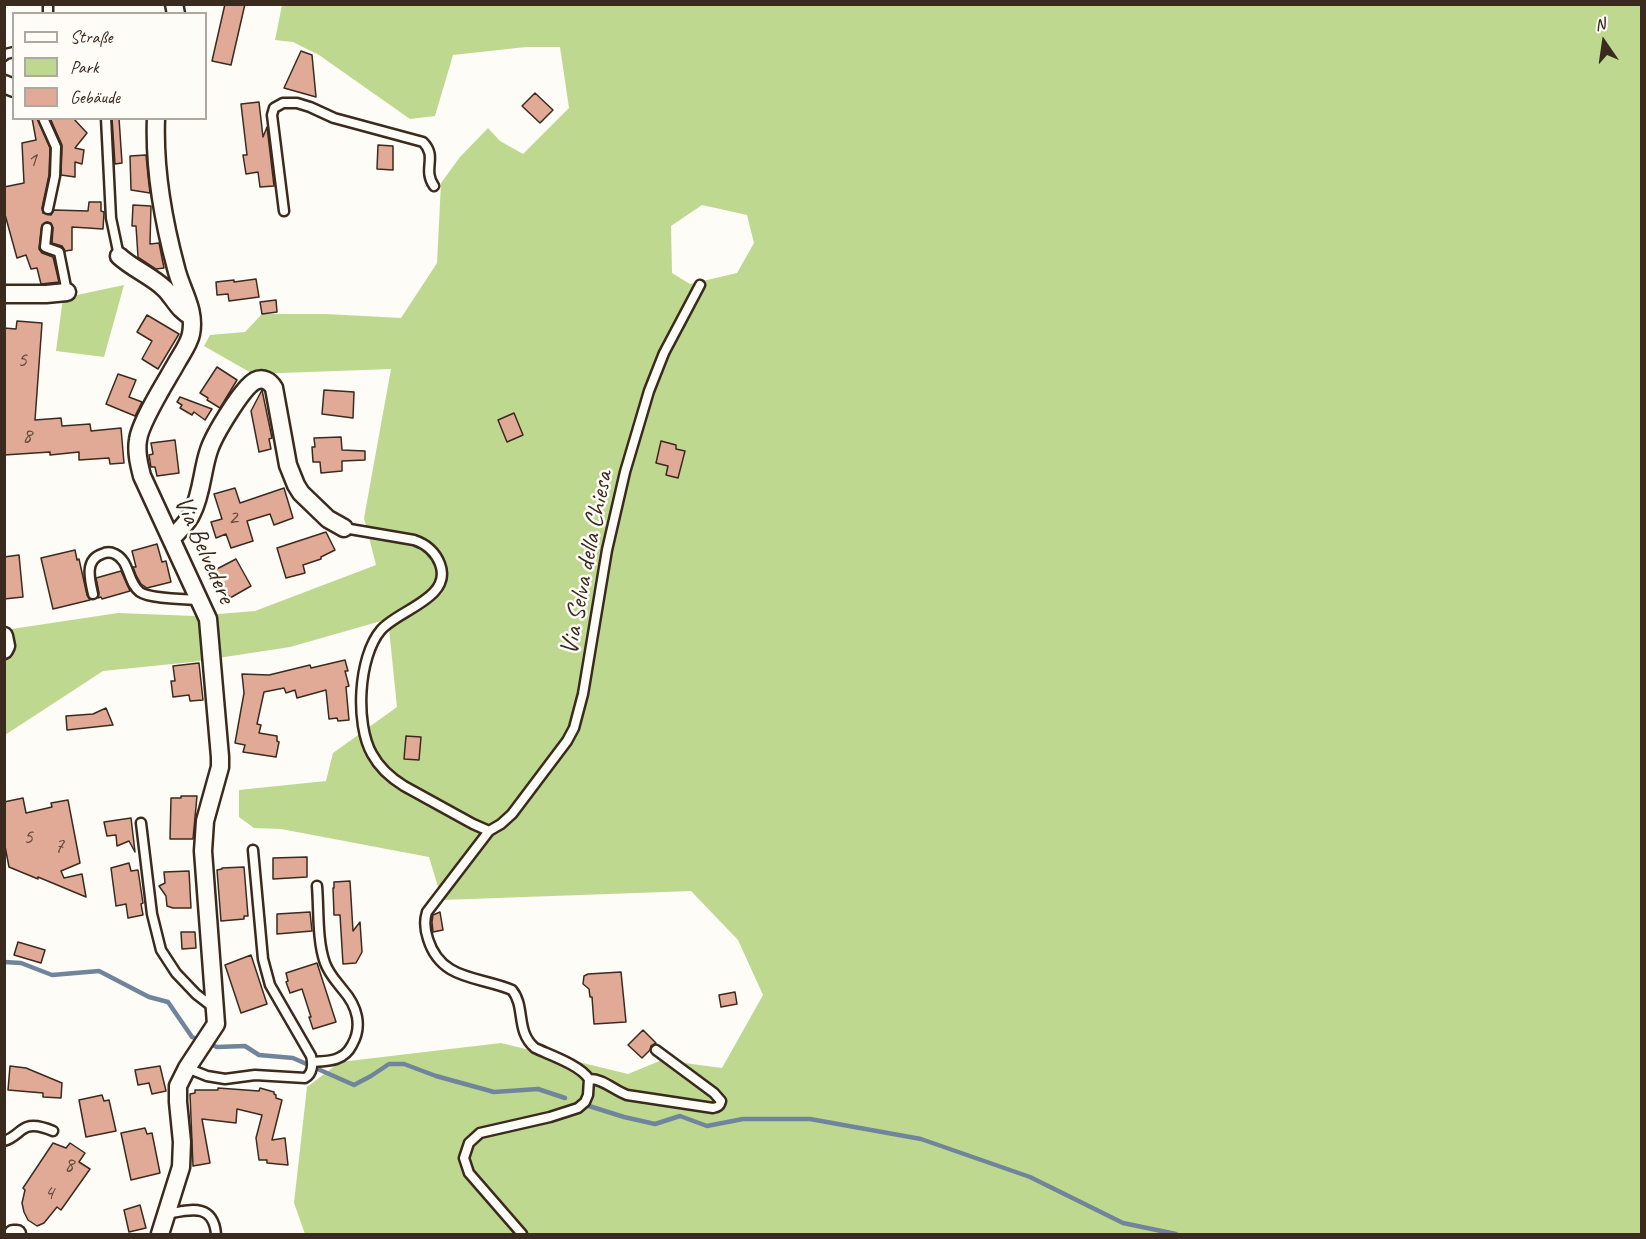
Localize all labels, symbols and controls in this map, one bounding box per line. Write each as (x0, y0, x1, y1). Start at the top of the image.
legend (12, 12, 207, 120)
north arrow (1574, 12, 1634, 72)
text: N (1593, 14, 1607, 35)
text: Straße (70, 26, 112, 48)
text: Park (70, 56, 99, 78)
text: Gebäude (70, 86, 120, 108)
house number: 1 (27, 147, 37, 173)
house number: 5 (17, 347, 27, 373)
house number: 8 (22, 423, 32, 449)
street label: Via Selva della Chiesa (554, 469, 620, 657)
street label: Via Belvedere (166, 491, 242, 609)
house number: 2 (228, 505, 238, 531)
house number: 5 (23, 824, 33, 850)
house number: 7 (54, 833, 64, 859)
house number: 8 (64, 1152, 74, 1178)
house number: 4 (44, 1180, 54, 1206)

